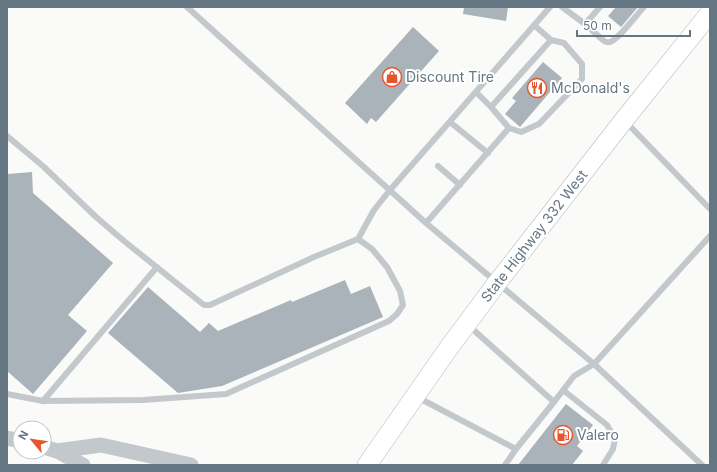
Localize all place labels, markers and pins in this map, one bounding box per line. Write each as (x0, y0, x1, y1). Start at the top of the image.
shop icon: Discount Tire (381, 66, 403, 88)
place label: Discount Tire (406, 68, 494, 85)
restaurant icon: McDonald's (526, 77, 548, 99)
place label: McDonald's (551, 79, 630, 96)
fuel station icon: Valero (552, 424, 574, 446)
place label: Valero (577, 426, 619, 443)

